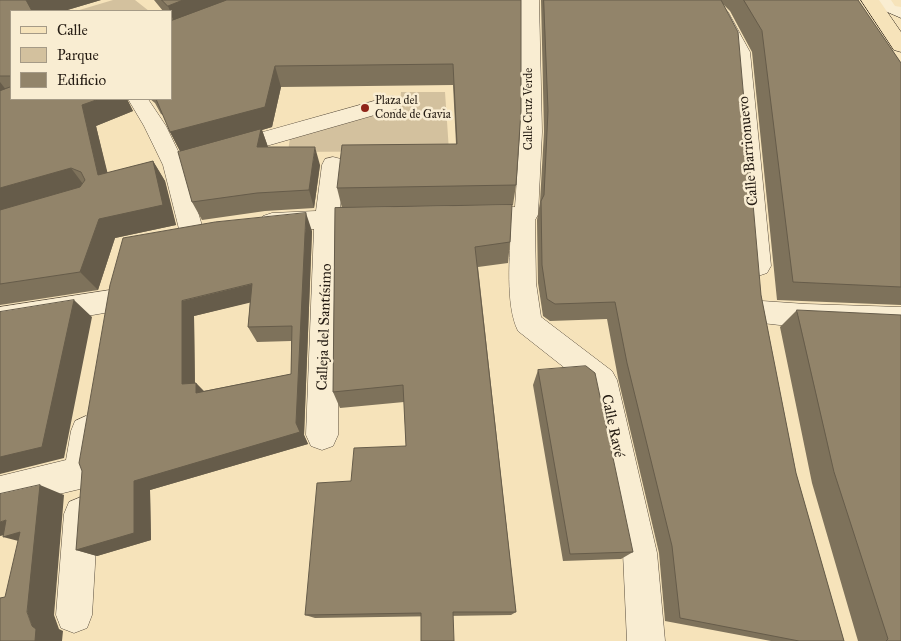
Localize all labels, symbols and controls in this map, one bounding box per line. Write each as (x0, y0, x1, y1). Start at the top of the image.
legend (10, 10, 172, 100)
text: Calle (57, 21, 88, 39)
text: Parque (57, 46, 99, 64)
street label: Calle Cruz Verde (522, 68, 536, 150)
text: Edificio (57, 71, 106, 89)
place label: Plaza del Conde de Gavia (375, 94, 451, 122)
street label: Calle Barrionuevo (735, 95, 763, 207)
marker: Plaza del Conde de Gavia (359, 102, 371, 114)
street label: Calleja del Santísimo (314, 263, 336, 391)
street label: Calle Ravé (597, 393, 627, 459)

